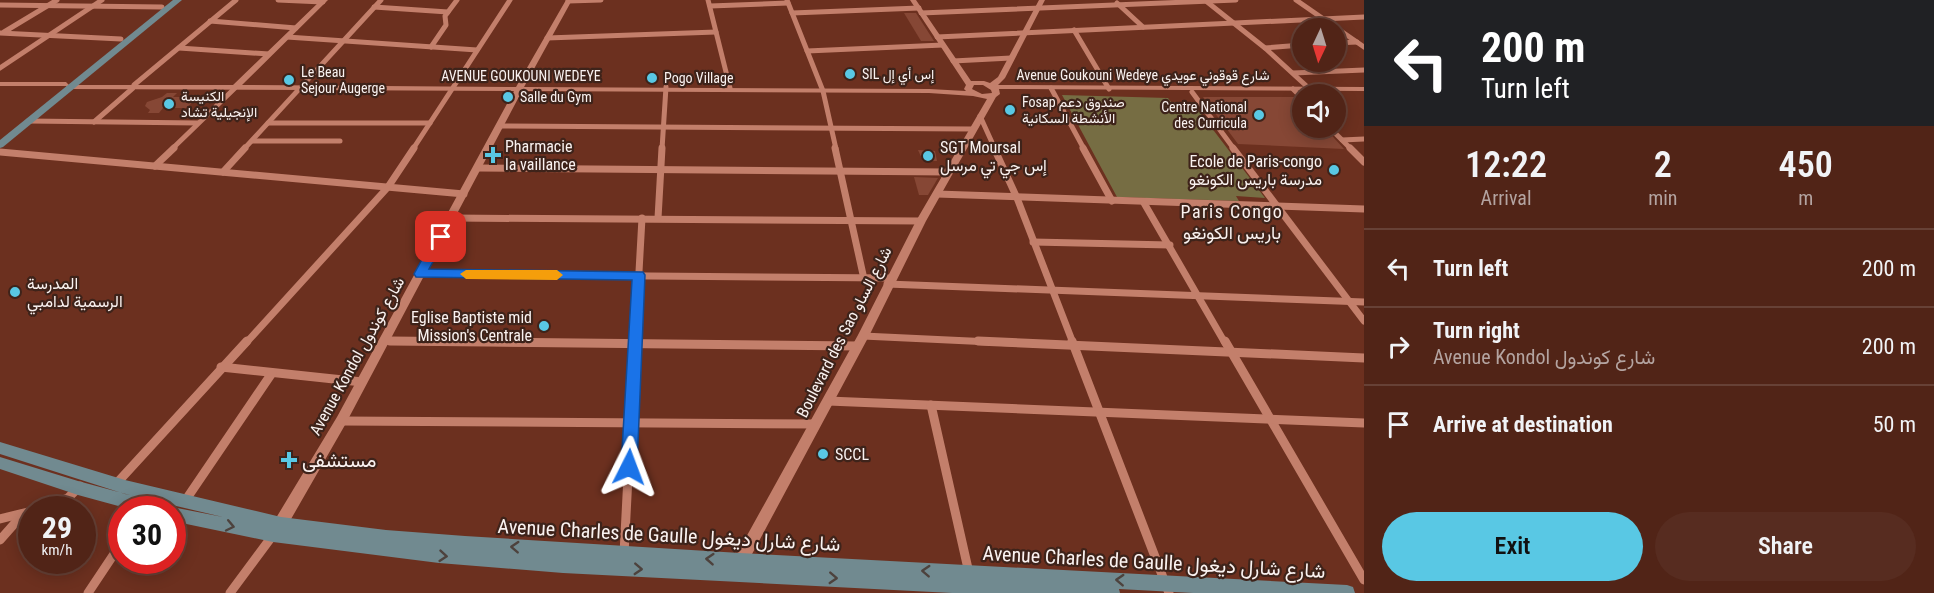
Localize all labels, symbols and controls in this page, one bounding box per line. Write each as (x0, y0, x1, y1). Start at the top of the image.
north arrow (1292, 18, 1346, 72)
map controls (1292, 18, 1346, 138)
text: 200 m (1481, 23, 1586, 72)
icon: left (1382, 24, 1460, 102)
place label: Le Beau Sejour Augerge (301, 64, 386, 96)
place label: SIL إس أي إل (862, 66, 934, 86)
marker: SIL إس أي إل (843, 67, 857, 81)
street label: Avenue Goukouni Wedeye شارع قوقوني عويدي (1017, 67, 1269, 87)
street label: AVENUE GOUKOUNI WEDEYE (441, 68, 601, 84)
place label: Pogo Village (664, 70, 734, 86)
marker: Pogo Village (645, 71, 659, 85)
marker: Le Beau Sejour Augerge (282, 73, 296, 87)
text: Turn left (1481, 73, 1570, 105)
button: sound (1292, 84, 1346, 138)
place label: الكنيسة الإنجيلية تشاد (181, 88, 257, 122)
place label: Salle du Gym (520, 89, 592, 105)
marker: Salle du Gym (501, 90, 515, 104)
place label: Fosap صندوق دعم الأنشطة السكانية (1022, 94, 1125, 126)
marker: الكنيسة الإنجيلية تشاد (162, 97, 176, 111)
place label: Centre National des Curricula (1161, 99, 1247, 131)
marker: Fosap صندوق دعم الأنشطة السكانية (1003, 103, 1017, 117)
marker: Centre National des Curricula (1252, 108, 1266, 122)
place label: Pharmacie la vaillance (505, 137, 576, 174)
place label: SGT Moursal إس جي تي مرسل (940, 138, 1047, 179)
text: 12:22 (1465, 144, 1547, 186)
text: 2 (1654, 144, 1672, 186)
text: 450 (1779, 144, 1833, 186)
marker: Pharmacie la vaillance (486, 148, 500, 162)
marker: SGT Moursal إس جي تي مرسل (921, 149, 935, 163)
place label: Ecole de Paris-congo مدرسة باريس الكونغو (1189, 152, 1322, 190)
marker: Ecole de Paris-congo مدرسة باريس الكونغو (1327, 163, 1341, 177)
text: Arrival (1481, 186, 1532, 210)
text: min (1648, 186, 1677, 210)
text: m (1798, 186, 1813, 210)
district label: Paris Congo باريس الكونغو (1181, 201, 1283, 244)
pin (415, 211, 466, 262)
icon: arrive (424, 220, 457, 253)
street label: Boulevard des Sao شارع الساو (793, 243, 897, 422)
icon: left (1382, 252, 1415, 285)
text: Turn left (1433, 256, 1508, 281)
text: 200 m (1862, 256, 1916, 281)
place label: المدرسة الرسمية لدامبي (27, 274, 123, 315)
street label: Avenue Kondol شارع كوندول (306, 274, 410, 439)
marker: المدرسة الرسمية لدامبي (8, 285, 22, 299)
place label: Eglise Baptiste mid Mission's Centrale (411, 308, 532, 345)
text: Turn right (1433, 318, 1520, 343)
marker: Eglise Baptiste mid Mission's Centrale (537, 319, 551, 333)
icon: right (1382, 330, 1415, 363)
text: 200 m (1862, 334, 1916, 359)
text: Avenue Kondol شارع كوندول (1433, 345, 1655, 369)
icon: arrive (1382, 408, 1415, 441)
text: Arrive at destination (1433, 412, 1613, 437)
text: 50 m (1873, 412, 1916, 437)
position arrow (597, 435, 661, 499)
place label: SCCL (835, 445, 869, 464)
marker: SCCL (816, 447, 830, 461)
place label: مستشفى (302, 448, 377, 472)
marker: مستشفى (280, 451, 298, 469)
speed limit sign: 30 (108, 496, 186, 574)
text: 29 (42, 510, 72, 545)
button: Exit (1382, 512, 1643, 581)
button: Share (1655, 512, 1916, 581)
street label: Avenue Charles de Gaulle شارع شارل ديغول (497, 514, 841, 558)
one-way arrow (224, 519, 234, 532)
text: km/h (42, 541, 72, 559)
one-way arrow (511, 541, 520, 554)
street label: Avenue Charles de Gaulle شارع شارل ديغول (982, 541, 1326, 585)
one-way arrow (439, 549, 448, 562)
one-way arrow (705, 553, 714, 566)
one-way arrow (634, 562, 643, 575)
one-way arrow (921, 564, 930, 577)
one-way arrow (828, 572, 837, 585)
one-way arrow (1116, 574, 1125, 587)

